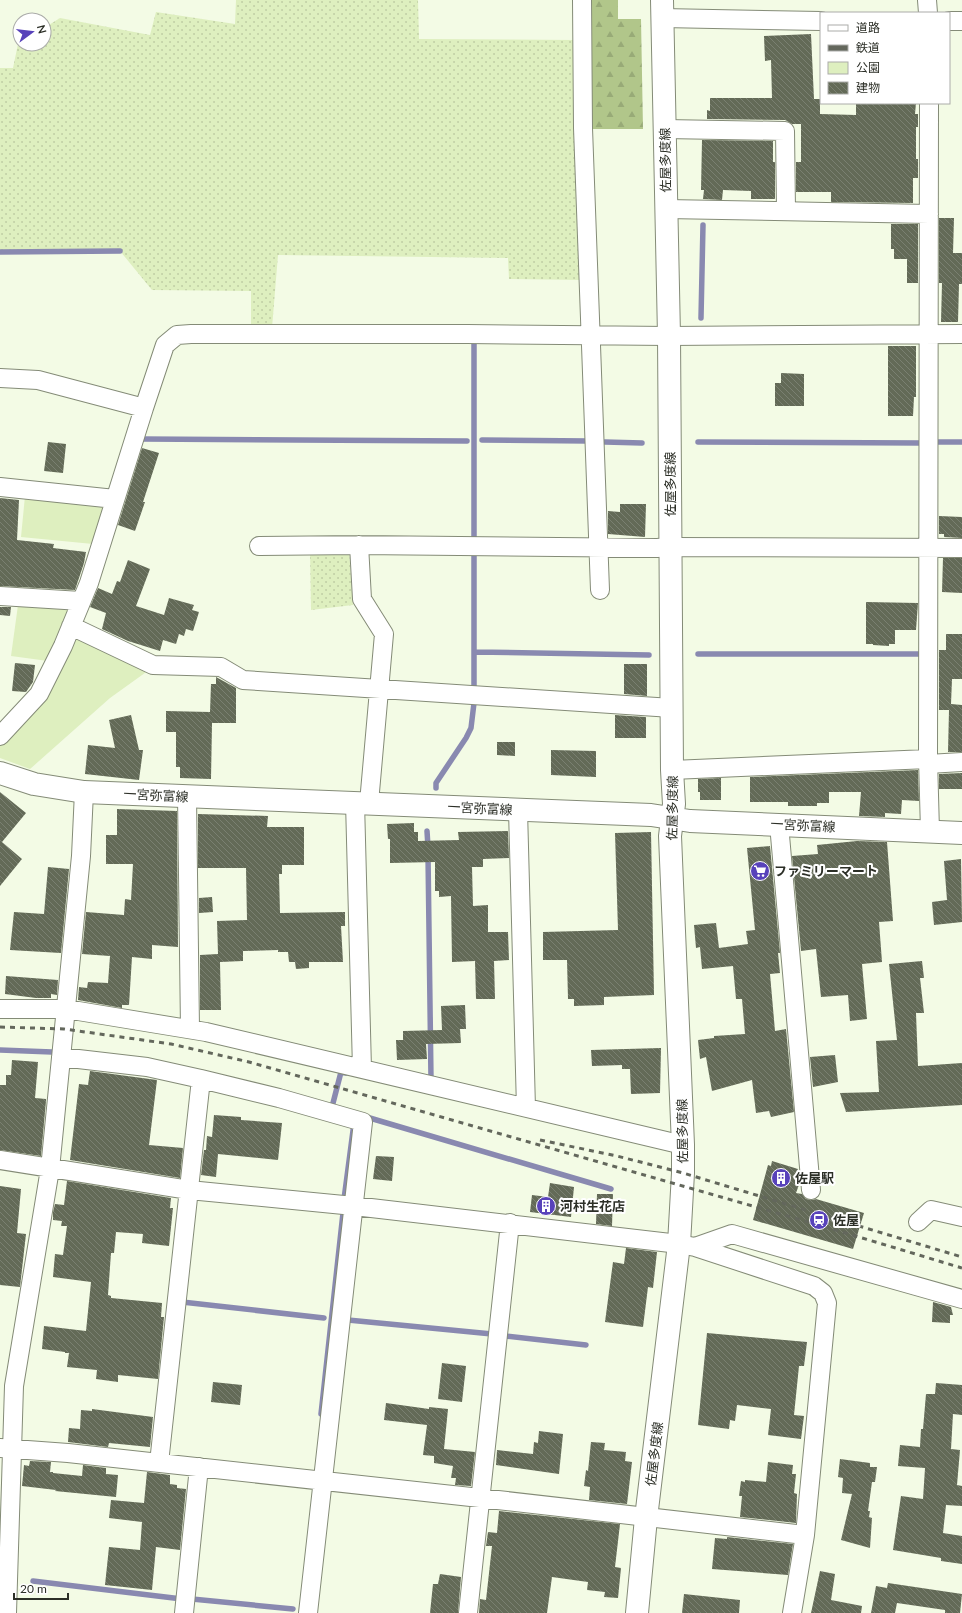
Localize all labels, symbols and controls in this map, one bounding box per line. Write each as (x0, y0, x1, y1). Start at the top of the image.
north arrow (12, 12, 52, 52)
legend (820, 12, 950, 104)
text: 道路 (856, 20, 880, 35)
text: N (35, 24, 50, 35)
text: 鉄道 (856, 40, 880, 55)
text: 公園 (856, 60, 880, 75)
text: 建物 (856, 80, 880, 95)
street label: 佐屋多度線 (656, 127, 674, 193)
street label: 佐屋多度線 (662, 451, 678, 517)
street label: 佐屋多度線 (663, 775, 681, 841)
street label: 一宮弥富線 (123, 785, 189, 805)
street label: 一宮弥富線 (447, 798, 513, 818)
street label: 一宮弥富線 (770, 815, 836, 835)
supermarket icon: ファミリーマート (749, 860, 771, 882)
place label: ファミリーマート (774, 863, 878, 879)
street label: 佐屋多度線 (673, 1098, 691, 1164)
building icon: 佐屋駅 (770, 1167, 792, 1189)
place label: 佐屋駅 (795, 1170, 834, 1186)
building icon: 河村生花店 (535, 1195, 557, 1217)
place label: 河村生花店 (560, 1198, 625, 1214)
station icon: 佐屋 (808, 1209, 830, 1231)
place label: 佐屋 (833, 1212, 859, 1228)
street label: 佐屋多度線 (642, 1421, 666, 1487)
scale bar (14, 1575, 68, 1601)
text: 20 m (20, 1581, 47, 1596)

